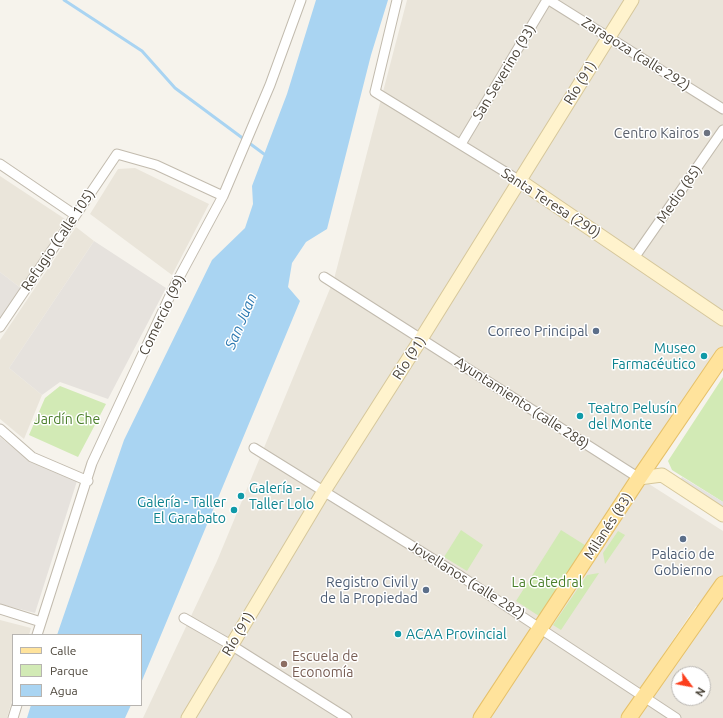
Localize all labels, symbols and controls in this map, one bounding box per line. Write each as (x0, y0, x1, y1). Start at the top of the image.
street label: Zaragoza (calle 292) (579, 14, 693, 94)
street label: San Severino (93) (469, 21, 539, 123)
street label: Río (91) (560, 58, 600, 108)
place label: Centro Kairos (614, 125, 699, 141)
marker: Centro Kairos (702, 128, 712, 138)
street label: Medio (85) (653, 162, 705, 226)
street label: Santa Teresa (290) (498, 165, 604, 241)
street label: Refugio (Calle 105) (18, 186, 98, 294)
street label: Comercio (99) (135, 272, 189, 358)
water label: San Juan (221, 290, 261, 352)
place label: Correo Principal (487, 323, 588, 339)
marker: Correo Principal (591, 326, 601, 336)
street label: Río (91) (389, 333, 429, 383)
place label: Museo Farmacéutico (612, 340, 696, 372)
marker: Museo Farmacéutico (699, 351, 709, 361)
street label: Ayuntamiento (calle 288) (452, 353, 592, 453)
place label: Teatro Pelusín del Monte (588, 400, 677, 432)
park label: Jardín Che (34, 411, 100, 427)
marker: Teatro Pelusín del Monte (575, 411, 585, 421)
place label: Galería - Taller Lolo (249, 480, 314, 512)
street label: Milanés (83) (580, 490, 636, 562)
marker: Galería - Taller Lolo (236, 491, 246, 501)
place label: Galería - Taller El Garabato (137, 494, 226, 526)
marker: Galería - Taller El Garabato (229, 505, 239, 515)
marker: Palacio de Gobierno (678, 534, 688, 544)
street label: Jovellanos (calle 282) (406, 537, 528, 623)
place label: Palacio de Gobierno (651, 546, 715, 578)
place label: Registro Civil y de la Propiedad (320, 574, 418, 606)
park label: La Catedral (512, 574, 582, 590)
marker: Registro Civil y de la Propiedad (421, 585, 431, 595)
street label: Río (91) (218, 609, 258, 659)
place label: ACAA Provincial (406, 626, 507, 642)
marker: ACAA Provincial (393, 629, 403, 639)
legend (12, 634, 142, 706)
text: Calle (50, 644, 76, 657)
place label: Escuela de Economía (292, 648, 358, 680)
marker: Escuela de Economía (279, 659, 289, 669)
text: Parque (50, 664, 88, 677)
north arrow (671, 666, 711, 706)
text: Agua (50, 684, 78, 697)
text: N (693, 685, 708, 698)

